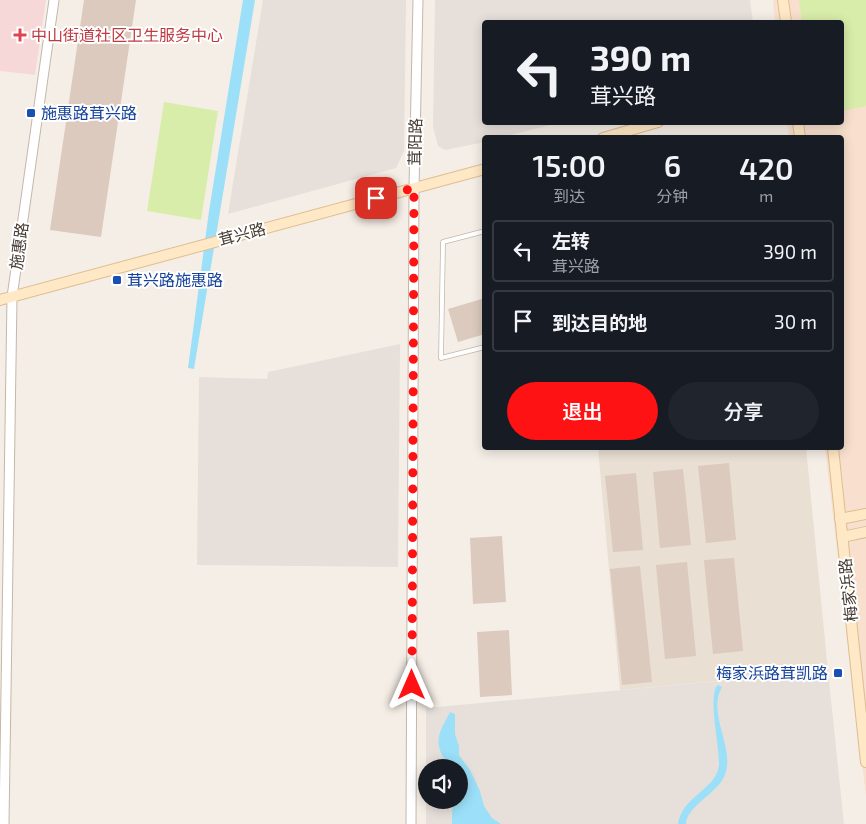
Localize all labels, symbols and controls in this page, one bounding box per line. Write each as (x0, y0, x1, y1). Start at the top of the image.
place label: 中山街道社区卫生服务中心 (31, 25, 223, 44)
marker: 中山街道社区卫生服务中心 (13, 28, 27, 42)
text: 390 m (590, 36, 691, 78)
icon: left (507, 40, 572, 105)
text: 茸兴路 (590, 82, 656, 108)
place label: 施惠路茸兴路 (41, 103, 137, 122)
marker: 施惠路茸兴路 (25, 107, 37, 119)
street label: 茸阳路 (405, 118, 424, 166)
text: 15:00 (532, 147, 606, 183)
text: 6 (664, 147, 681, 183)
text: 420 (739, 150, 794, 186)
pin (355, 177, 397, 219)
icon: arrive (362, 184, 390, 212)
text: 到达 (553, 186, 585, 205)
text: 分钟 (656, 186, 688, 205)
text: m (759, 186, 773, 205)
street label: 茸兴路 (216, 218, 268, 249)
street label: 施惠路 (6, 221, 31, 271)
text: 左转 (552, 229, 590, 252)
icon: left (509, 237, 537, 265)
text: 390 m (763, 240, 817, 263)
text: 茸兴路 (552, 256, 600, 275)
place label: 茸兴路施惠路 (127, 270, 223, 289)
marker: 茸兴路施惠路 (111, 274, 123, 286)
icon: arrive (509, 307, 537, 335)
text: 30 m (774, 310, 817, 333)
text: 到达目的地 (552, 311, 647, 334)
button: 退出 (507, 382, 658, 440)
button: 分享 (668, 382, 819, 440)
street label: 梅家浜路 (835, 557, 860, 623)
position arrow (385, 658, 437, 710)
place label: 梅家浜路茸凯路 (716, 663, 828, 682)
marker: 梅家浜路茸凯路 (832, 667, 844, 679)
map controls (418, 759, 468, 809)
button: sound (418, 759, 468, 809)

